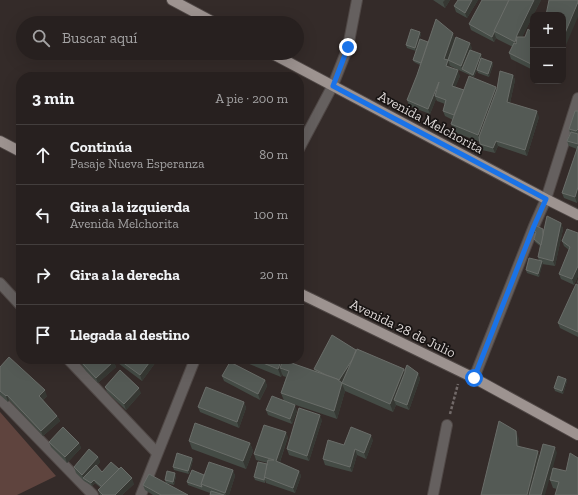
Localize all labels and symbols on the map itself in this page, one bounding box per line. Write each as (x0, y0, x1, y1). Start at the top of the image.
route end (339, 38, 357, 56)
street label: Avenida Melchorita (375, 87, 487, 158)
street label: Avenida 28 de Julio (347, 296, 458, 361)
route start (465, 369, 483, 387)

